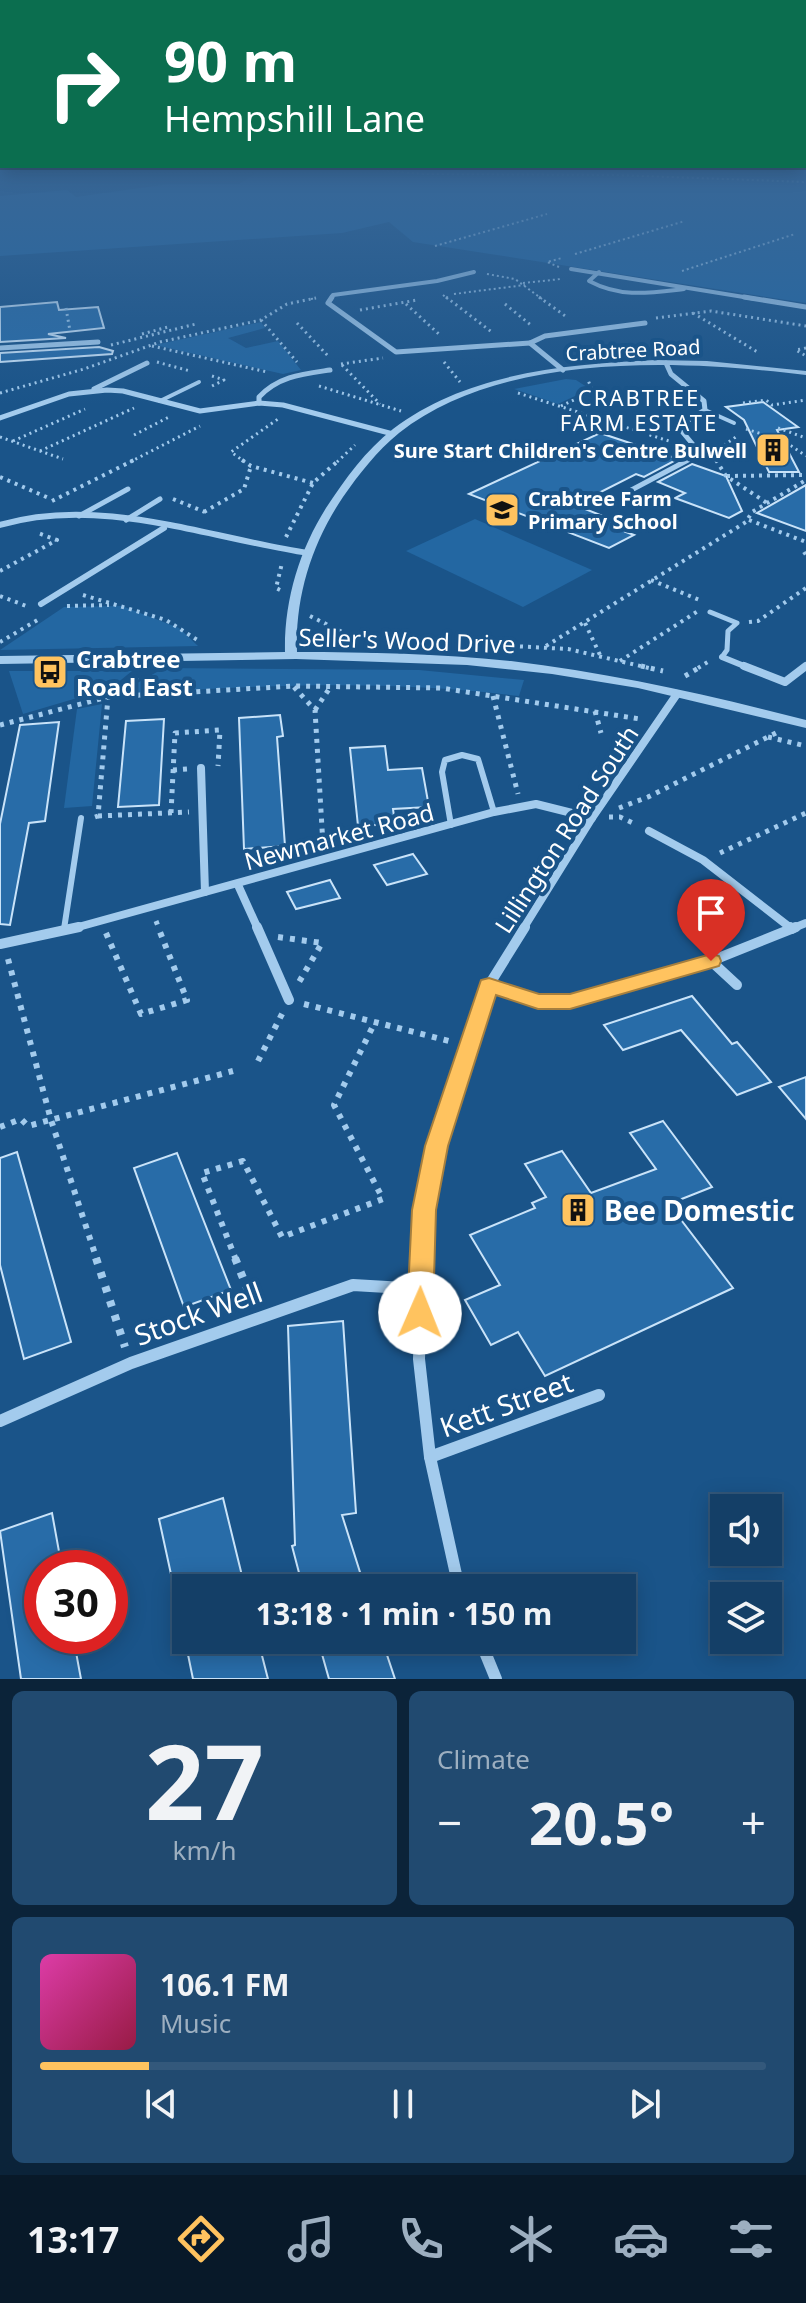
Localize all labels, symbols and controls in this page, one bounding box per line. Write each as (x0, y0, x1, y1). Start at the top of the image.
text: 90 m (164, 22, 297, 98)
icon: right (32, 32, 136, 136)
text: Hempshill Lane (164, 94, 425, 143)
street label: Crabtree Road (565, 333, 701, 367)
district label: CRABTREE FARM ESTATE (560, 382, 718, 437)
building icon: Sure Start Children's Centre Bulwell (754, 431, 792, 469)
place label: Sure Start Children's Centre Bulwell (394, 437, 747, 464)
place label: Crabtree Farm Primary School (528, 485, 678, 535)
school or university icon: Crabtree Farm Primary School (483, 491, 521, 529)
street label: Seller's Wood Drive (298, 620, 516, 660)
place label: Crabtree Road East (76, 642, 193, 703)
bus stop icon: Crabtree Road East (31, 653, 69, 691)
street label: Lillington Road South (486, 719, 646, 939)
street label: Newmarket Road (241, 795, 437, 877)
pin (677, 879, 745, 961)
icon: arrive (689, 891, 733, 935)
building icon: Bee Domestic (559, 1191, 597, 1229)
place label: Bee Domestic (604, 1191, 794, 1229)
position arrow (378, 1271, 462, 1355)
street label: Stock Well (129, 1272, 267, 1354)
street label: Kett Street (434, 1362, 578, 1446)
map controls (710, 1494, 782, 1654)
button: sound (710, 1494, 782, 1566)
speed limit sign: 30 (24, 1550, 128, 1654)
button: layers (710, 1582, 782, 1654)
text: 13:18 · 1 min · 150 m (256, 1593, 552, 1634)
text: 27 (145, 1709, 264, 1850)
text: Climate (437, 1741, 530, 1777)
text: 20.5° (529, 1781, 674, 1863)
text: − (437, 1792, 462, 1852)
text: + (741, 1792, 766, 1852)
text: km/h (173, 1832, 236, 1868)
text: 106.1 FM (160, 1964, 290, 2005)
text: Music (160, 2005, 231, 2041)
icon: previous (139, 2082, 183, 2126)
icon: pause (381, 2082, 425, 2126)
icon: next (623, 2082, 667, 2126)
icon: directions (173, 2211, 229, 2267)
icon: music (283, 2211, 339, 2267)
icon: phone (393, 2211, 449, 2267)
icon: climate (503, 2211, 559, 2267)
icon: car (613, 2211, 669, 2267)
icon: filters (723, 2211, 779, 2267)
text: 13:17 (27, 2215, 119, 2264)

